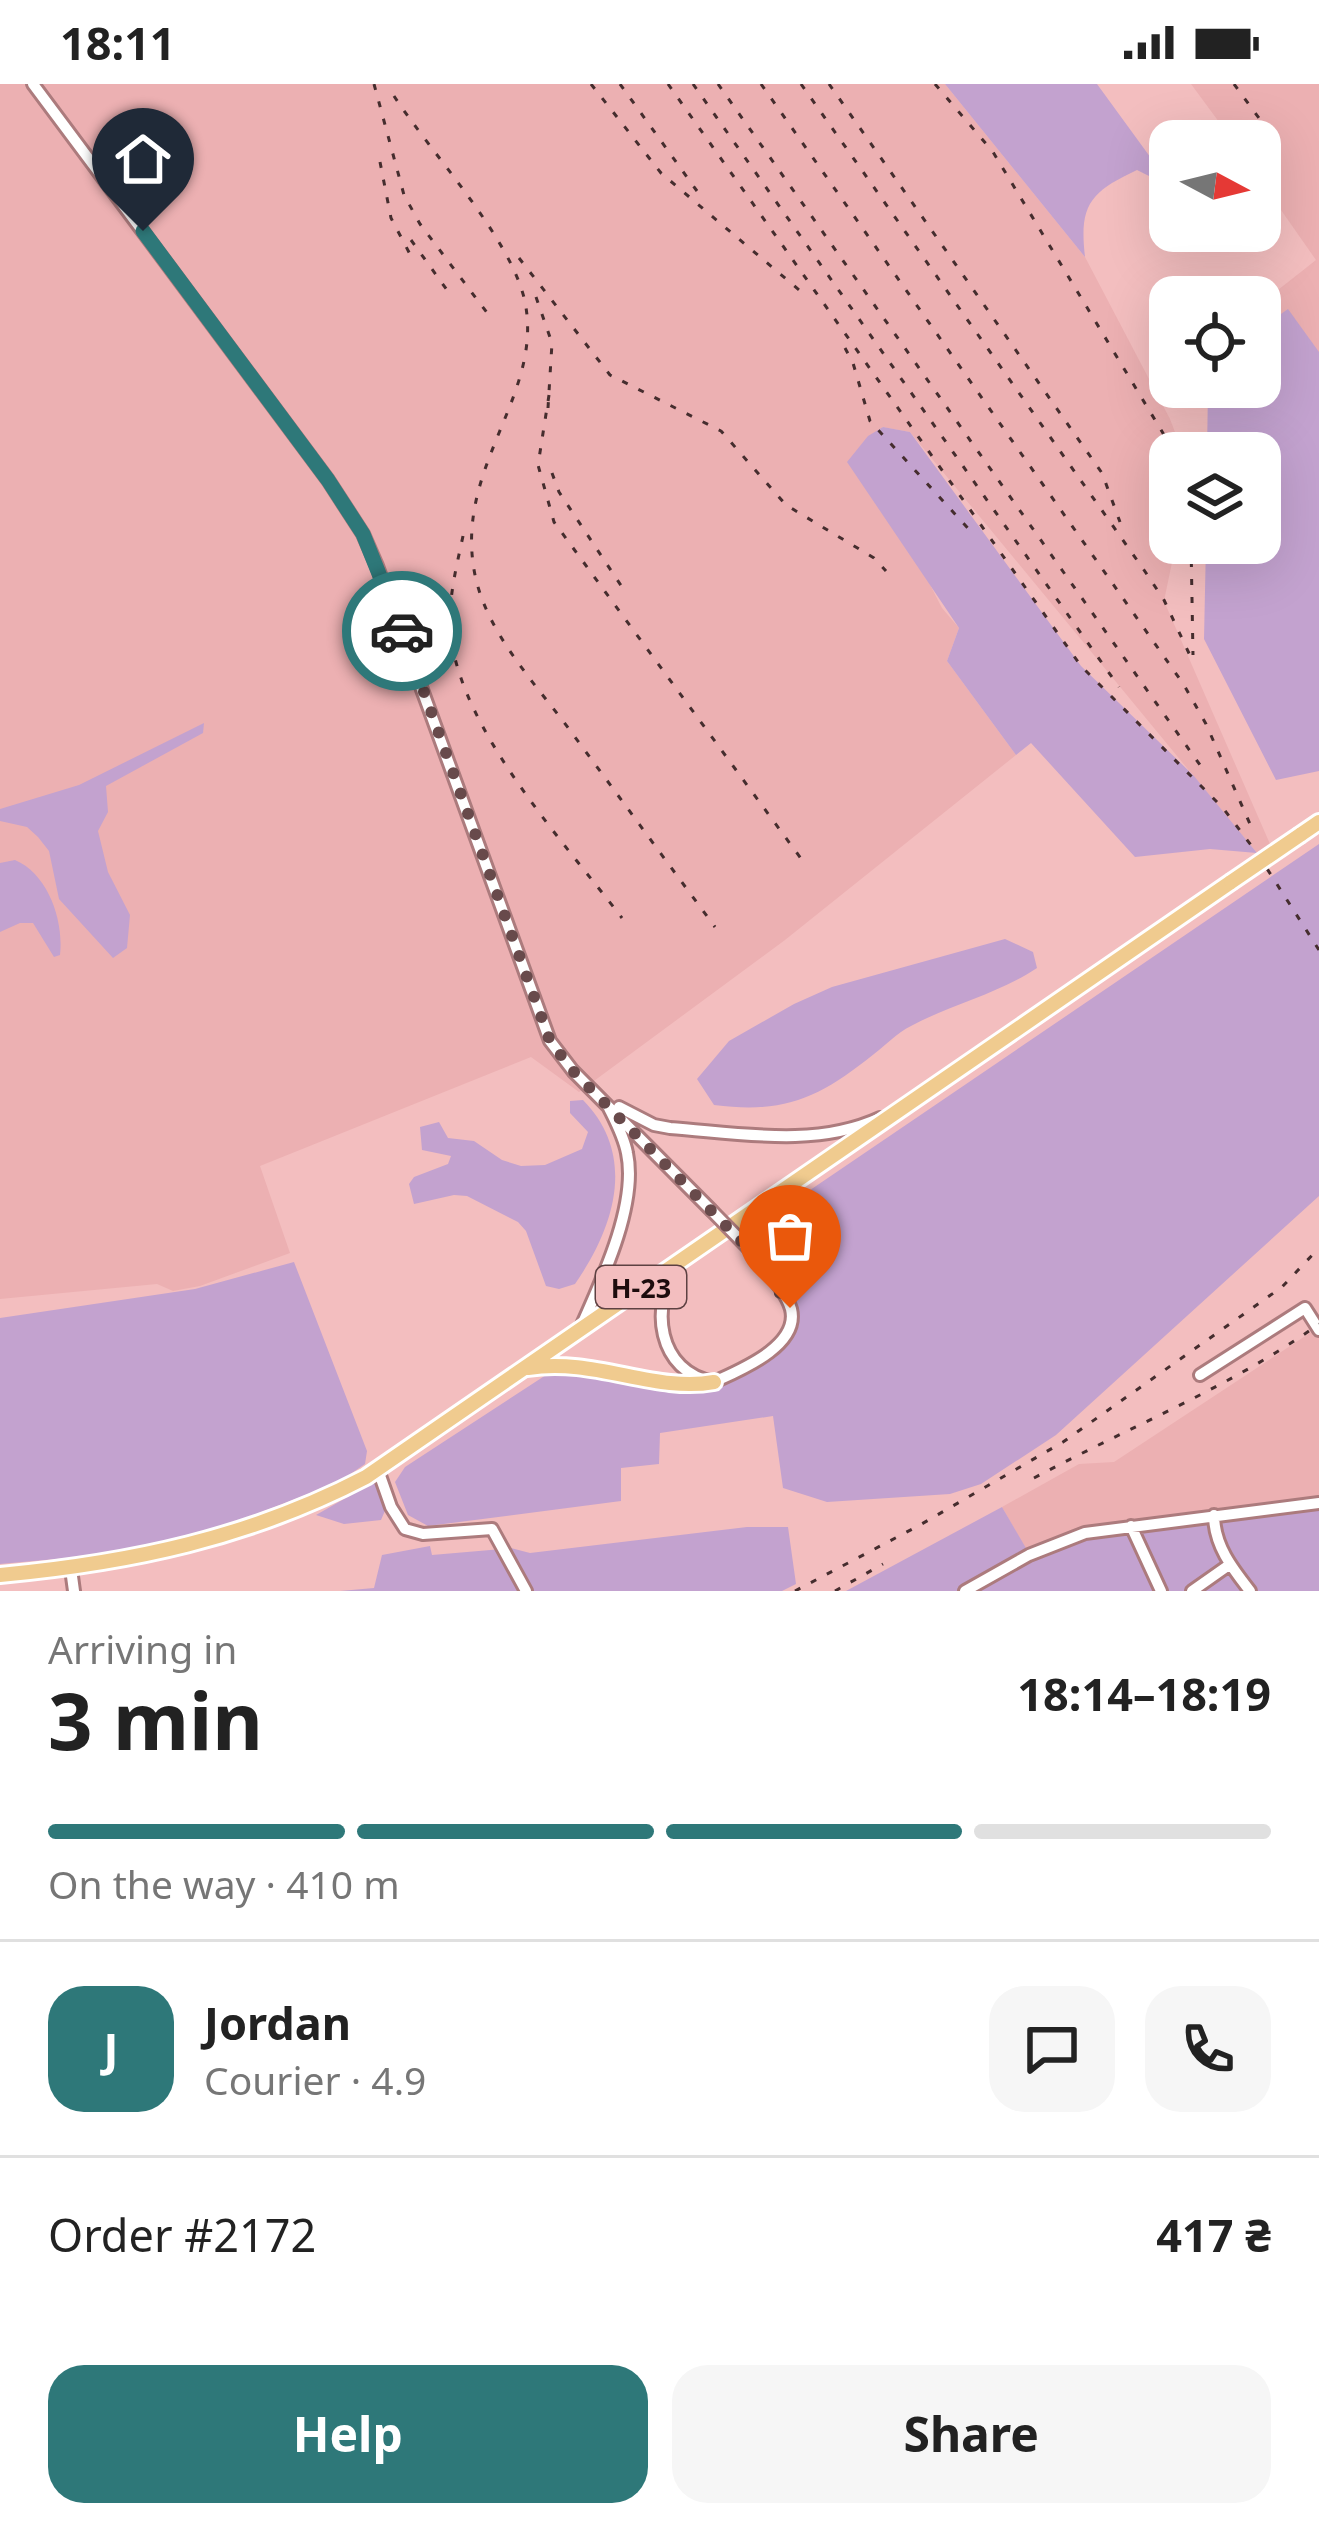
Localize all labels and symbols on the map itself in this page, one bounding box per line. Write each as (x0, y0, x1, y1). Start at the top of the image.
pin (92, 108, 194, 231)
north arrow (1149, 120, 1281, 252)
courier (342, 571, 462, 691)
pin (739, 1185, 841, 1308)
road number: Н-23 (596, 1266, 686, 1308)

